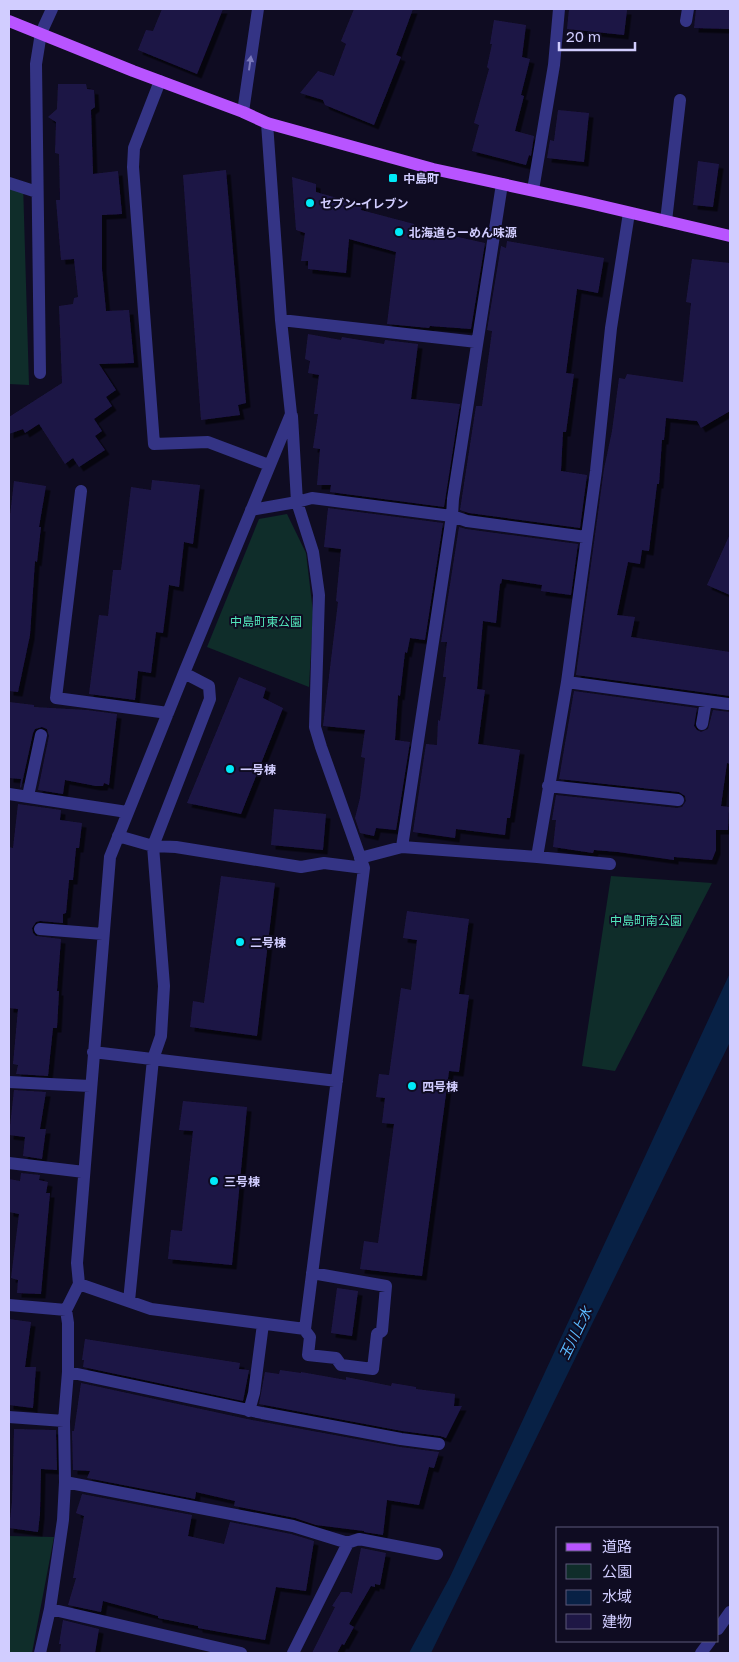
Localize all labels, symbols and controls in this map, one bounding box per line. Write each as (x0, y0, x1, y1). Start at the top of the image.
scale bar (559, 20, 635, 52)
text: 20 m (566, 27, 601, 45)
one-way arrow (246, 55, 254, 71)
place label: 中島町 (403, 171, 439, 186)
marker: 中島町 (387, 172, 399, 184)
place label: セブン-イレブン (320, 196, 409, 211)
marker: セブン-イレブン (304, 197, 316, 209)
place label: 北海道らーめん味源 (409, 225, 517, 240)
marker: 北海道らーめん味源 (393, 226, 405, 238)
park label: 中島町東公園 (230, 614, 302, 629)
place label: 一号棟 (240, 762, 276, 777)
marker: 一号棟 (224, 763, 236, 775)
park label: 中島町南公園 (610, 913, 682, 928)
place label: 二号棟 (250, 935, 286, 950)
marker: 二号棟 (234, 936, 246, 948)
place label: 四号棟 (422, 1079, 458, 1094)
marker: 四号棟 (406, 1080, 418, 1092)
place label: 三号棟 (224, 1174, 260, 1189)
marker: 三号棟 (208, 1175, 220, 1187)
water label: 玉川上水 (555, 1302, 596, 1362)
legend (556, 1527, 719, 1642)
text: 道路 (602, 1537, 632, 1555)
text: 公園 (602, 1562, 632, 1580)
text: 水域 (602, 1587, 632, 1605)
text: 建物 (602, 1612, 632, 1630)

